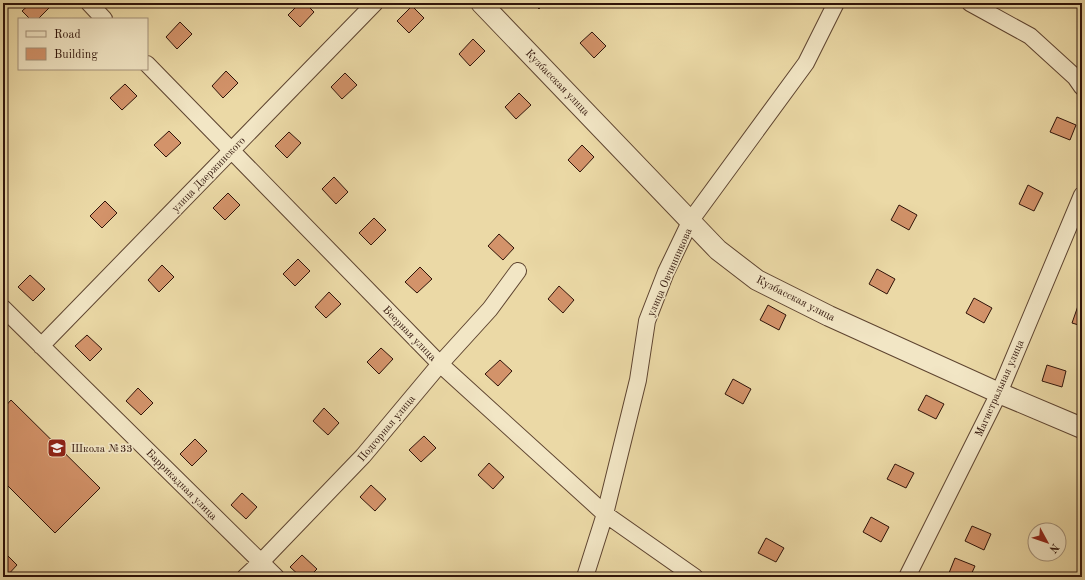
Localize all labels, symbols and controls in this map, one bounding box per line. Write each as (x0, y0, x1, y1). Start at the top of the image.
legend (18, 18, 148, 70)
text: Road (54, 29, 81, 41)
street label: Кузбасская улица (523, 48, 591, 119)
text: Building (54, 49, 98, 61)
street label: улица Дзержинского (170, 135, 248, 215)
street label: улица Овчинникова (646, 226, 695, 318)
street label: Кузбасская улица (754, 275, 837, 324)
street label: Веерная улица (380, 304, 438, 364)
street label: Магистральная улица (974, 338, 1027, 439)
street label: Подгорная улица (356, 393, 418, 464)
school or university icon: Школа №33 (46, 437, 68, 459)
place label: Школа №33 (71, 444, 133, 455)
street label: Баррикадная улица (143, 447, 219, 523)
north arrow (1027, 522, 1067, 562)
text: N (1046, 541, 1060, 555)

